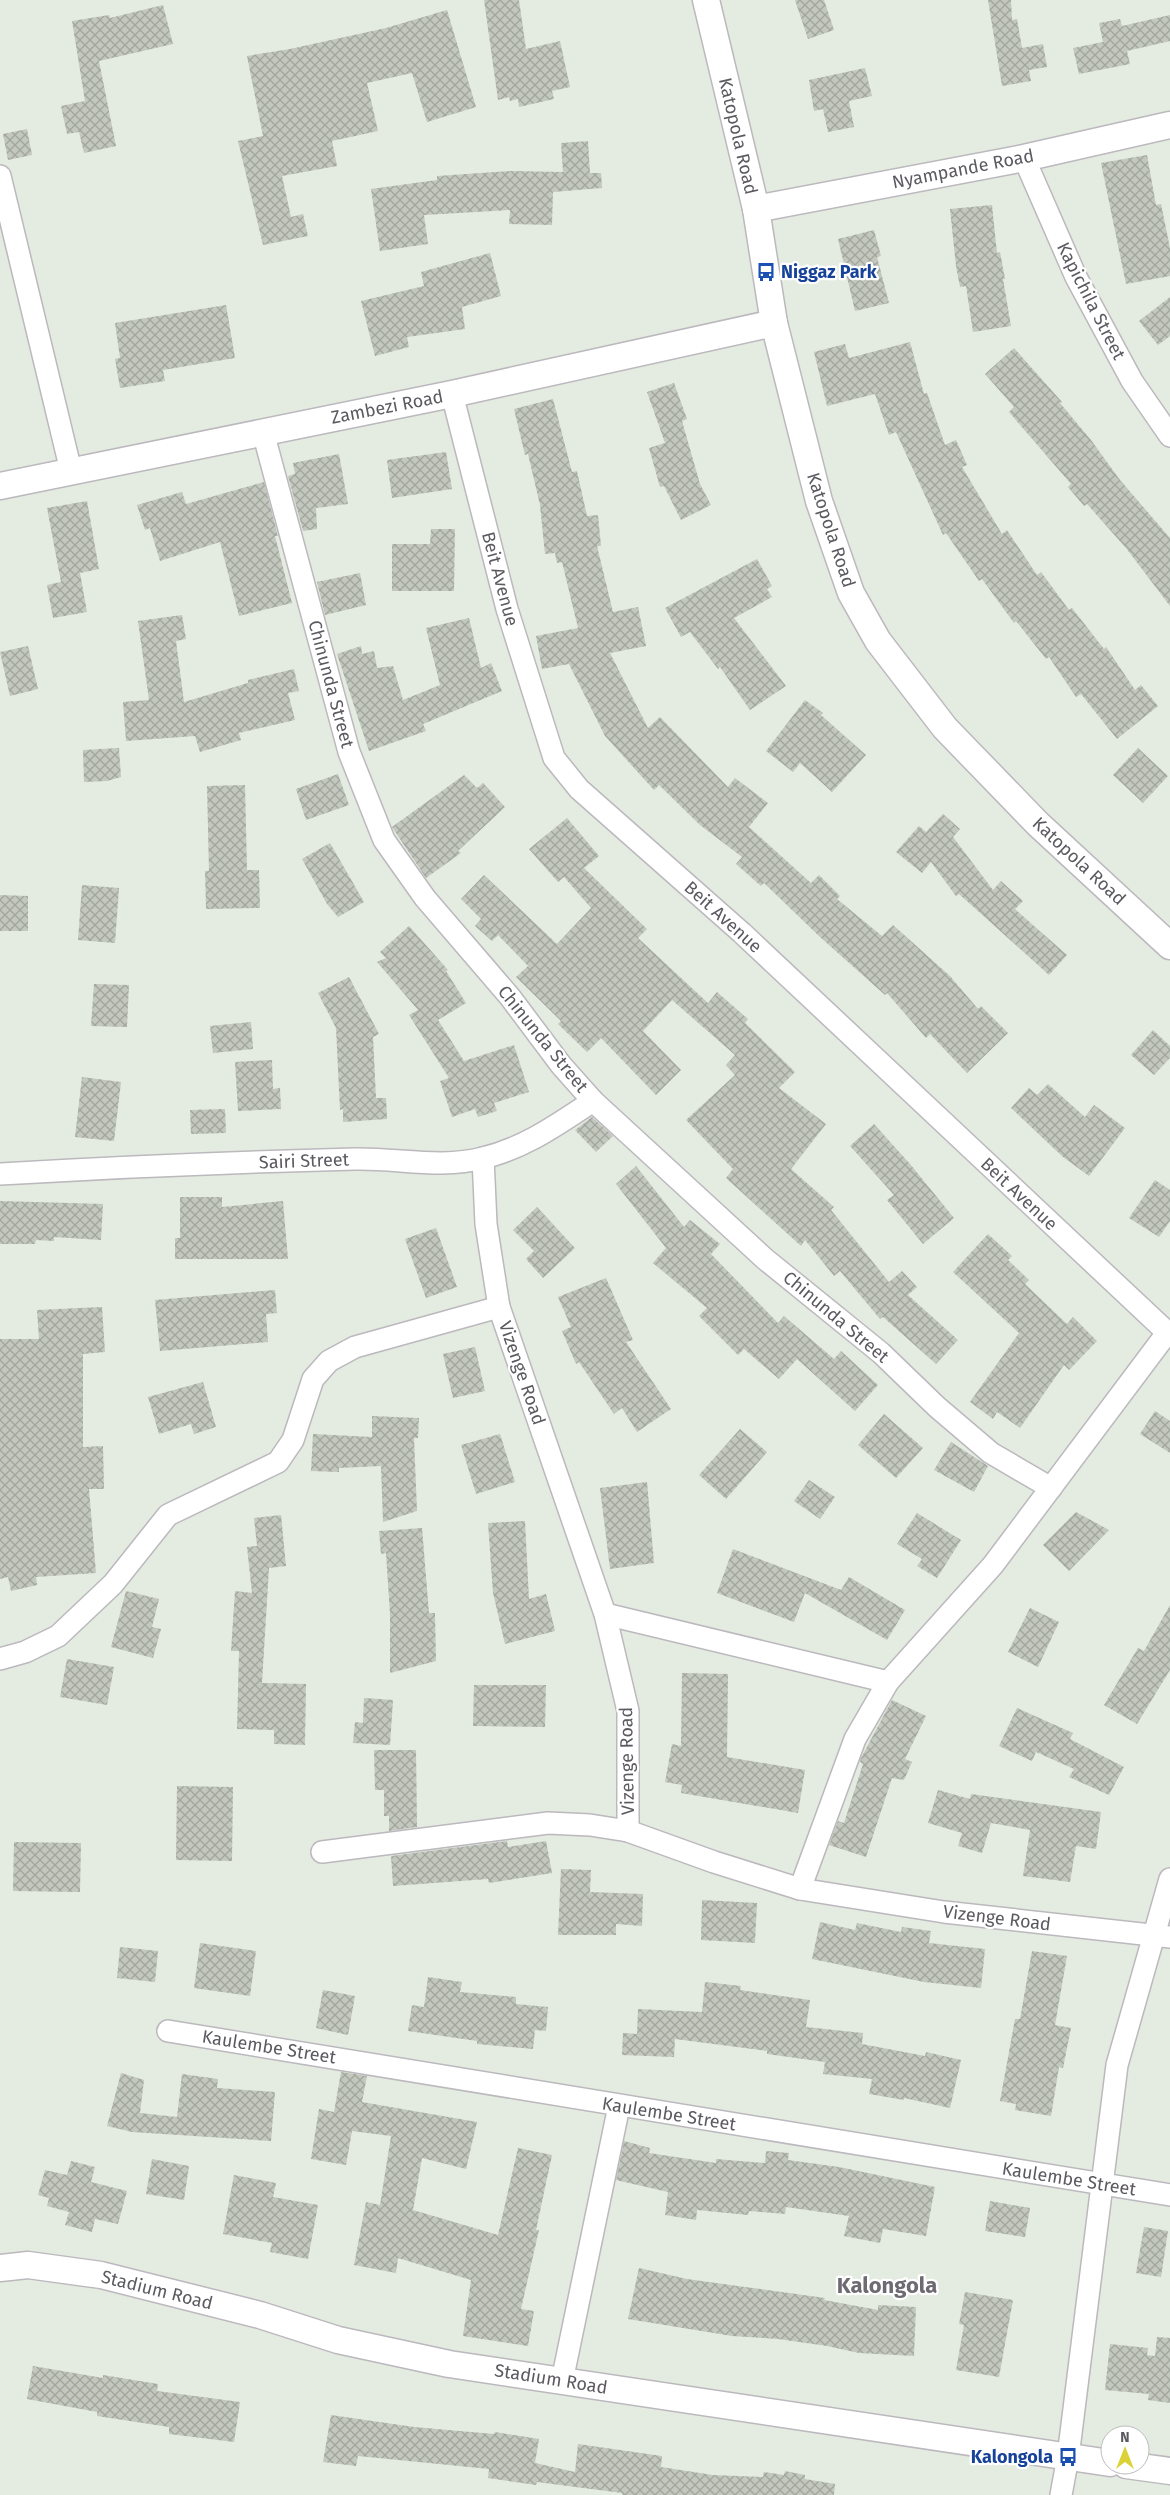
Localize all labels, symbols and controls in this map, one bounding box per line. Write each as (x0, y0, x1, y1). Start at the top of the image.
street label: Katopola Road (714, 75, 762, 197)
street label: Nyampande Road (890, 144, 1036, 194)
street label: Kapichila Street (1052, 239, 1130, 364)
bus stop icon: Niggaz Park (755, 261, 777, 283)
place label: Niggaz Park (781, 261, 878, 283)
street label: Zambezi Road (329, 385, 445, 429)
street label: Katopola Road (802, 470, 860, 590)
street label: Beit Avenue (477, 529, 523, 629)
street label: Chinunda Street (303, 618, 359, 751)
street label: Katopola Road (1028, 812, 1130, 910)
street label: Beit Avenue (680, 876, 766, 958)
street label: Chinunda Street (493, 981, 593, 1097)
street label: Sairi Street (258, 1148, 350, 1174)
street label: Beit Avenue (976, 1153, 1062, 1235)
street label: Chinunda Street (779, 1266, 894, 1368)
street label: Vizenge Road (494, 1318, 550, 1428)
street label: Vizenge Road (615, 1707, 639, 1815)
street label: Vizenge Road (942, 1900, 1052, 1936)
street label: Kaulembe Street (200, 2026, 338, 2069)
street label: Kaulembe Street (600, 2093, 738, 2136)
street label: Kaulembe Street (1000, 2158, 1138, 2201)
street label: Stadium Road (99, 2266, 215, 2314)
district label: Kalongola (837, 2272, 937, 2299)
street label: Stadium Road (493, 2359, 609, 2399)
north arrow (1100, 2425, 1150, 2475)
text: N (1120, 2429, 1130, 2446)
place label: Kalongola (971, 2446, 1053, 2468)
bus stop icon: Kalongola (1057, 2446, 1079, 2468)

